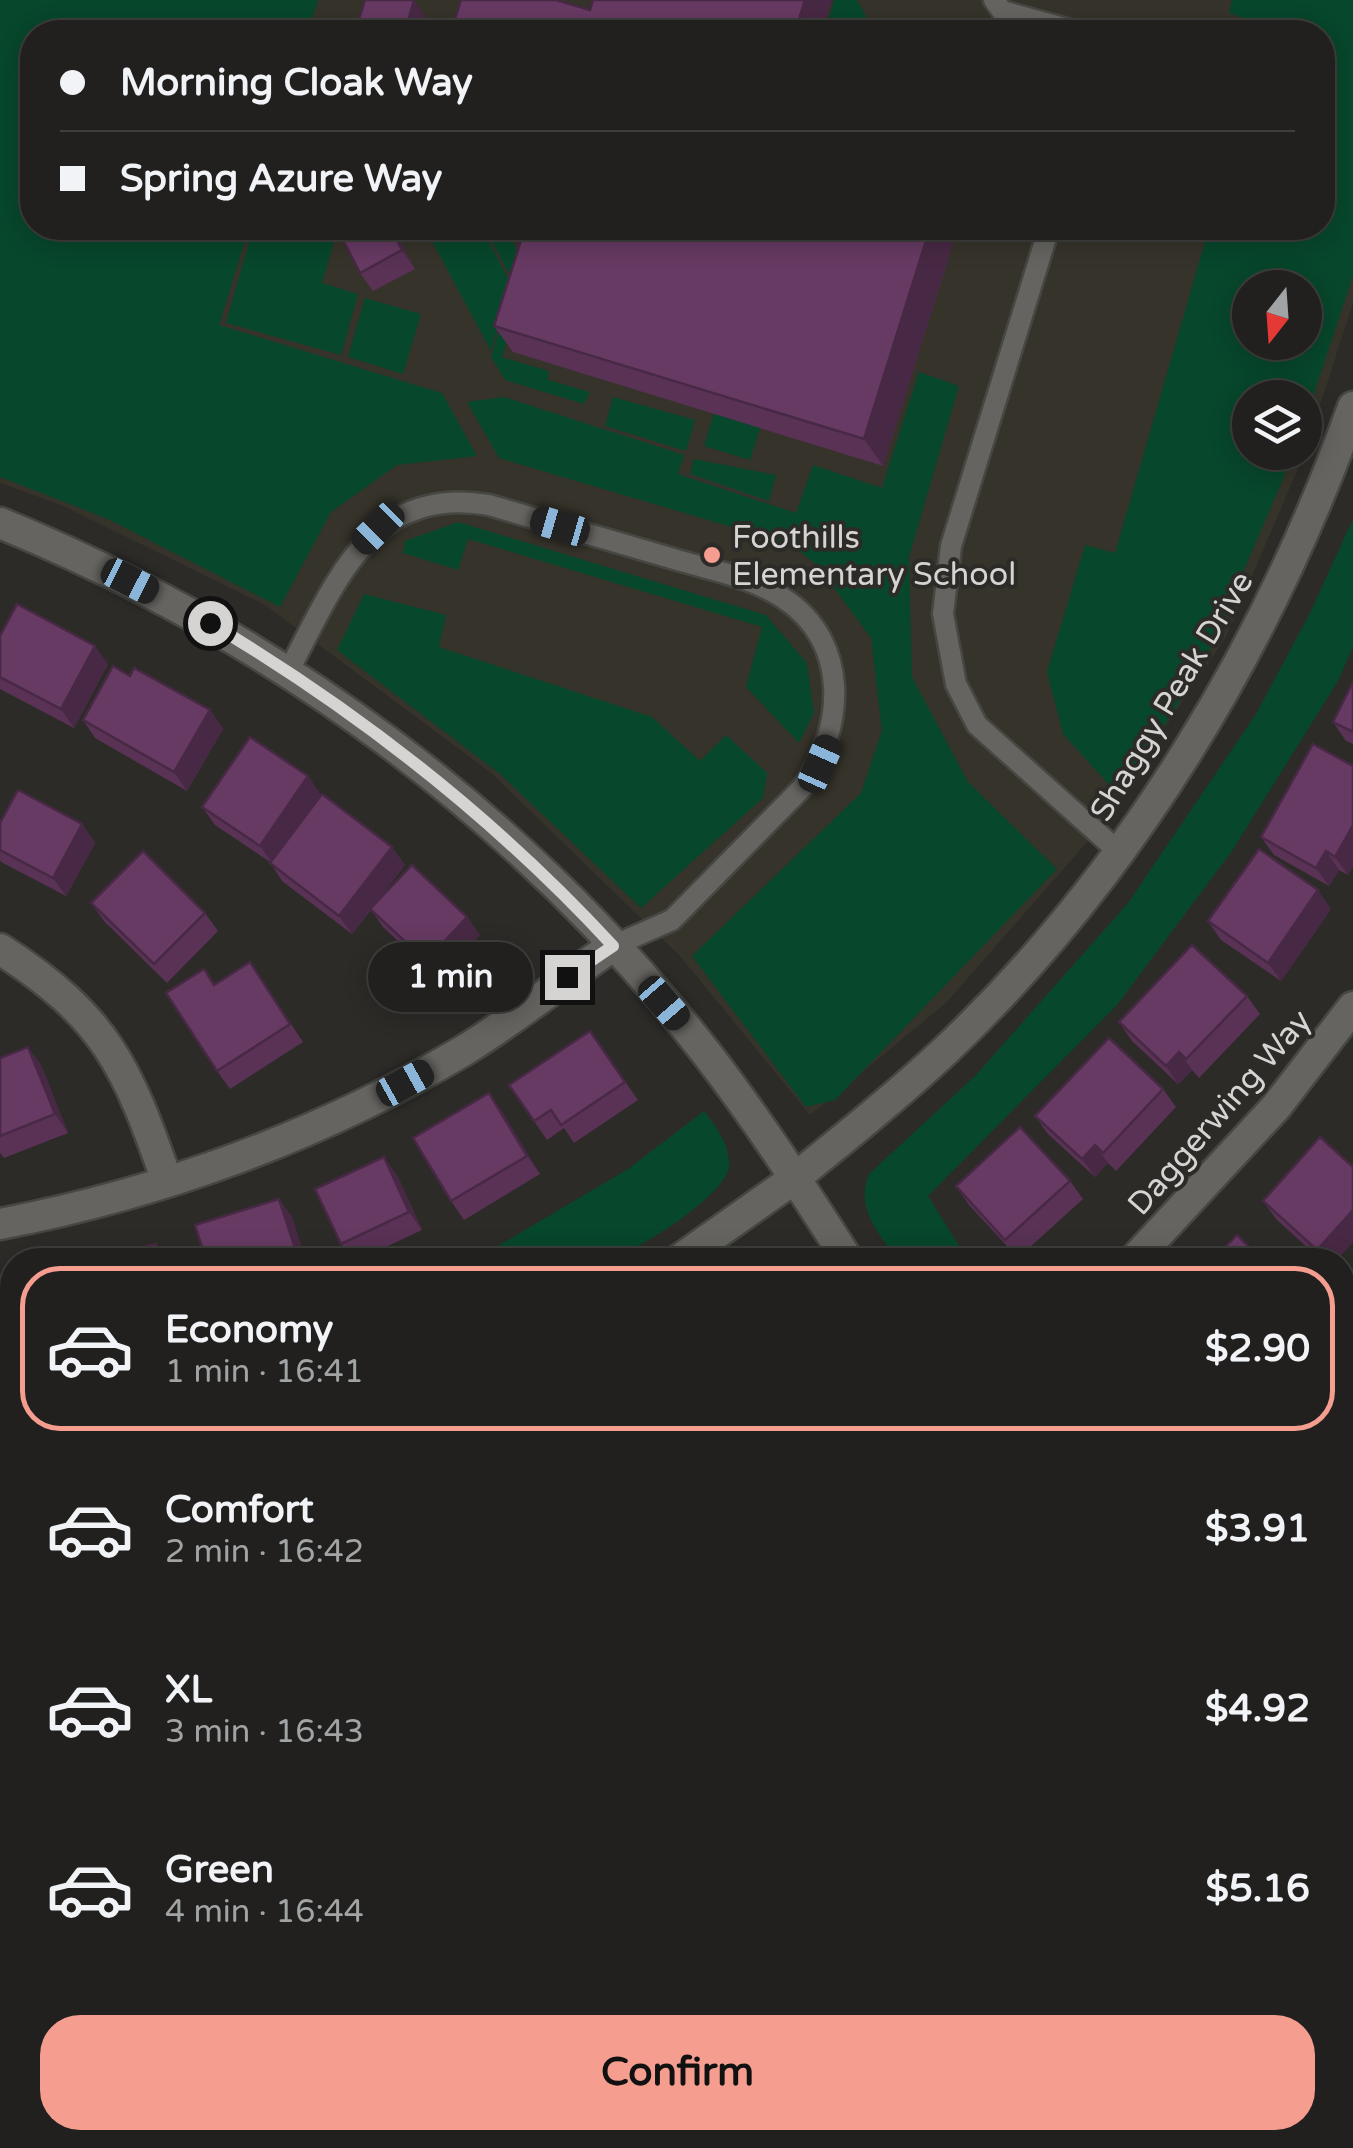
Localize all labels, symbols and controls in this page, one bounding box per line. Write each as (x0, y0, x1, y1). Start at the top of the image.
text: Morning Cloak Way (120, 60, 473, 106)
text: Spring Azure Way (120, 156, 442, 202)
north arrow (1232, 270, 1322, 360)
map controls (1232, 270, 1322, 470)
button: layers (1232, 380, 1322, 470)
car (346, 496, 410, 560)
car (527, 503, 593, 549)
place label: Foothills Elementary School (732, 519, 1016, 594)
marker: Foothills Elementary School (701, 544, 723, 566)
car (96, 554, 164, 608)
street label: Shaggy Peak Drive (1082, 565, 1261, 828)
route start (188, 601, 233, 646)
car (794, 730, 846, 798)
callout: 1 min (367, 942, 532, 1012)
route end (545, 955, 590, 1000)
text: 1 min (408, 958, 493, 996)
car (633, 971, 695, 1035)
street label: Daggerwing Way (1120, 1002, 1319, 1223)
car (371, 1055, 439, 1111)
icon: car (45, 1304, 135, 1394)
text: Economy (165, 1307, 333, 1353)
text: $2.90 (1205, 1326, 1310, 1372)
text: 1 min · 16:41 (165, 1353, 364, 1391)
icon: car (45, 1484, 135, 1574)
text: Comfort (165, 1487, 314, 1533)
text: $3.91 (1205, 1506, 1310, 1552)
text: 2 min · 16:42 (165, 1533, 364, 1571)
icon: car (45, 1664, 135, 1754)
text: XL (165, 1667, 212, 1713)
text: $4.92 (1205, 1686, 1310, 1732)
text: 3 min · 16:43 (165, 1713, 364, 1751)
icon: car (45, 1844, 135, 1934)
text: Green (165, 1847, 274, 1893)
text: $5.16 (1205, 1866, 1310, 1912)
text: 4 min · 16:44 (165, 1893, 364, 1931)
button: Confirm (40, 2015, 1315, 2130)

